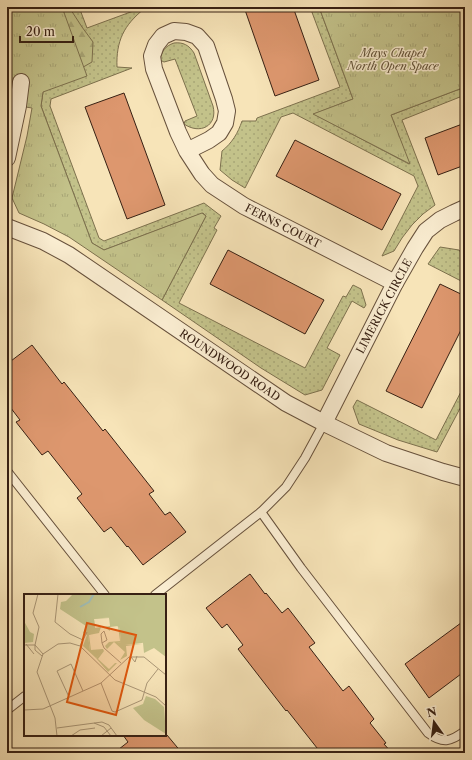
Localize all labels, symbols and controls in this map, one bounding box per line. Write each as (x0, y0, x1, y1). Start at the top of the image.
scale bar (20, 18, 73, 44)
text: 20 m (26, 24, 55, 39)
park label: Mays Chapel North Open Space (346, 46, 439, 73)
street label: FERNS COURT (243, 201, 324, 252)
street label: LIMERICK CIRCLE (353, 256, 415, 356)
street label: ROUNDWOOD ROAD (177, 326, 283, 404)
inset map (24, 594, 166, 736)
north arrow (414, 702, 454, 742)
text: N (425, 704, 438, 720)

